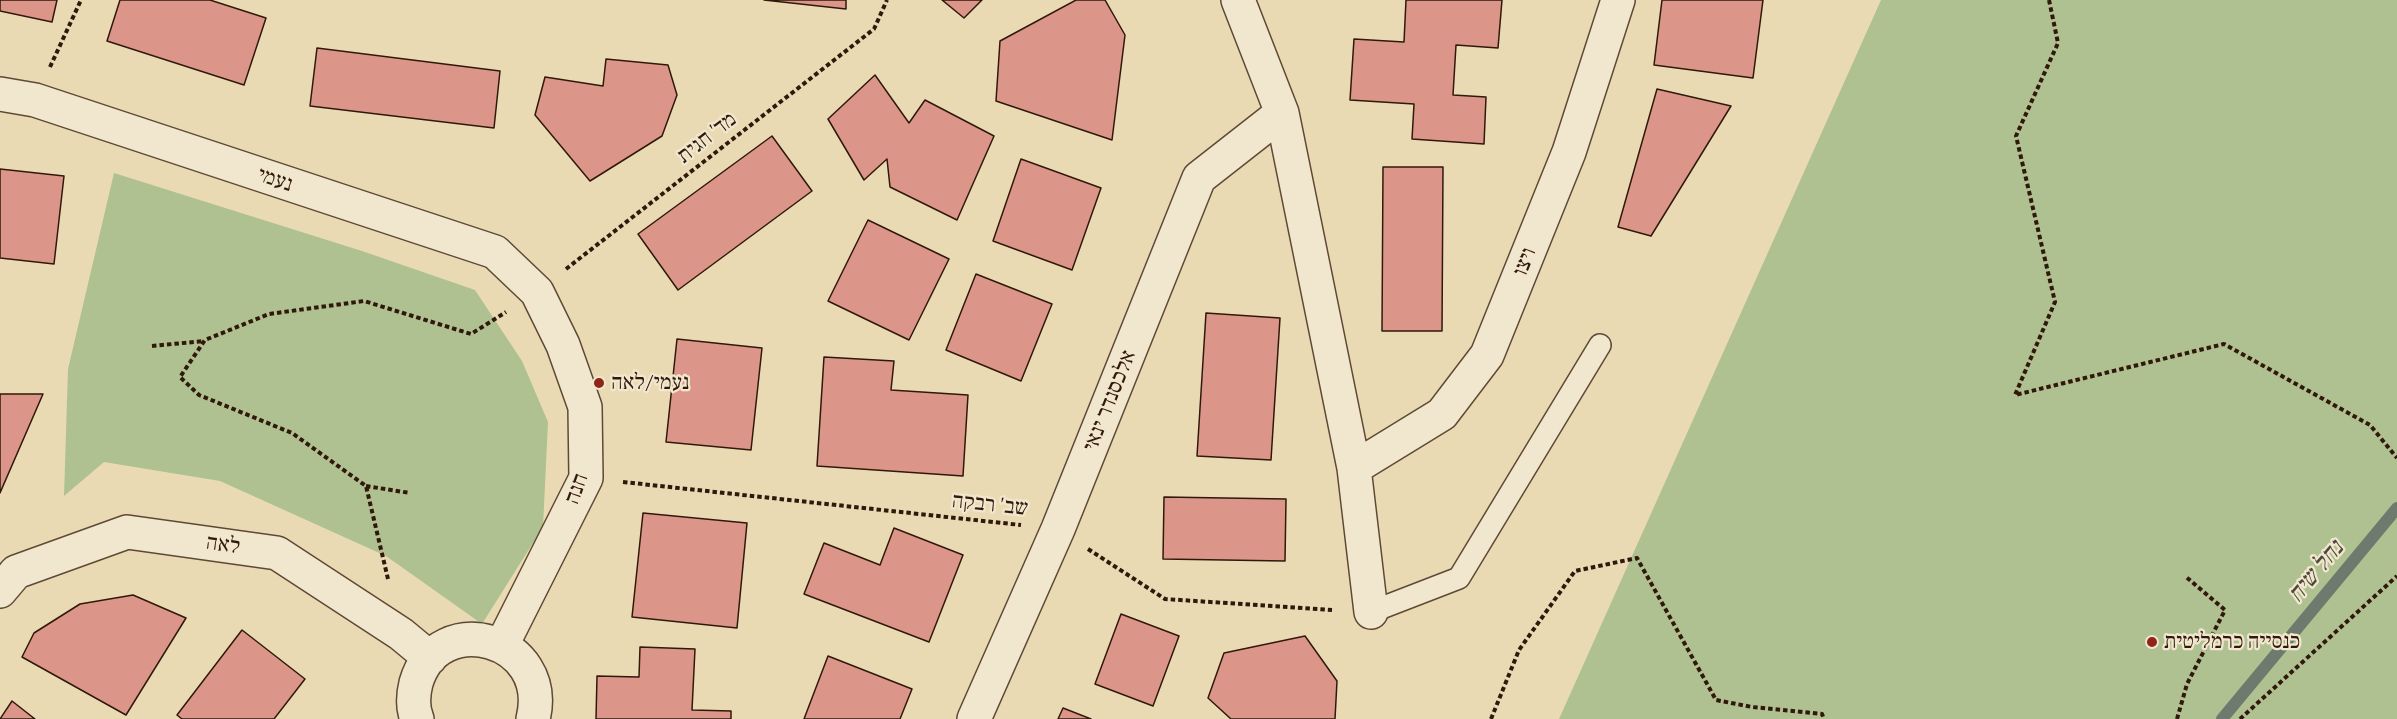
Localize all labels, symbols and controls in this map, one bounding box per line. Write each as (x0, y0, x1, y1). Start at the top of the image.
street label: מד' חגית (672, 107, 742, 169)
street label: נעמי (254, 162, 296, 198)
street label: ויצו (1507, 244, 1543, 280)
street label: אלכסנדר ינאי (1078, 346, 1142, 456)
place label: נעמי/לאה (611, 370, 689, 396)
marker: נעמי/לאה (592, 376, 606, 390)
street label: חנה (559, 470, 595, 508)
street label: שב' רבקה (951, 488, 1029, 522)
street label: לאה (204, 530, 242, 560)
water label: נחל שיח (2282, 535, 2350, 609)
place label: כנסייה כרמליטית (2164, 629, 2300, 655)
marker: כנסייה כרמליטית (2145, 635, 2159, 649)

